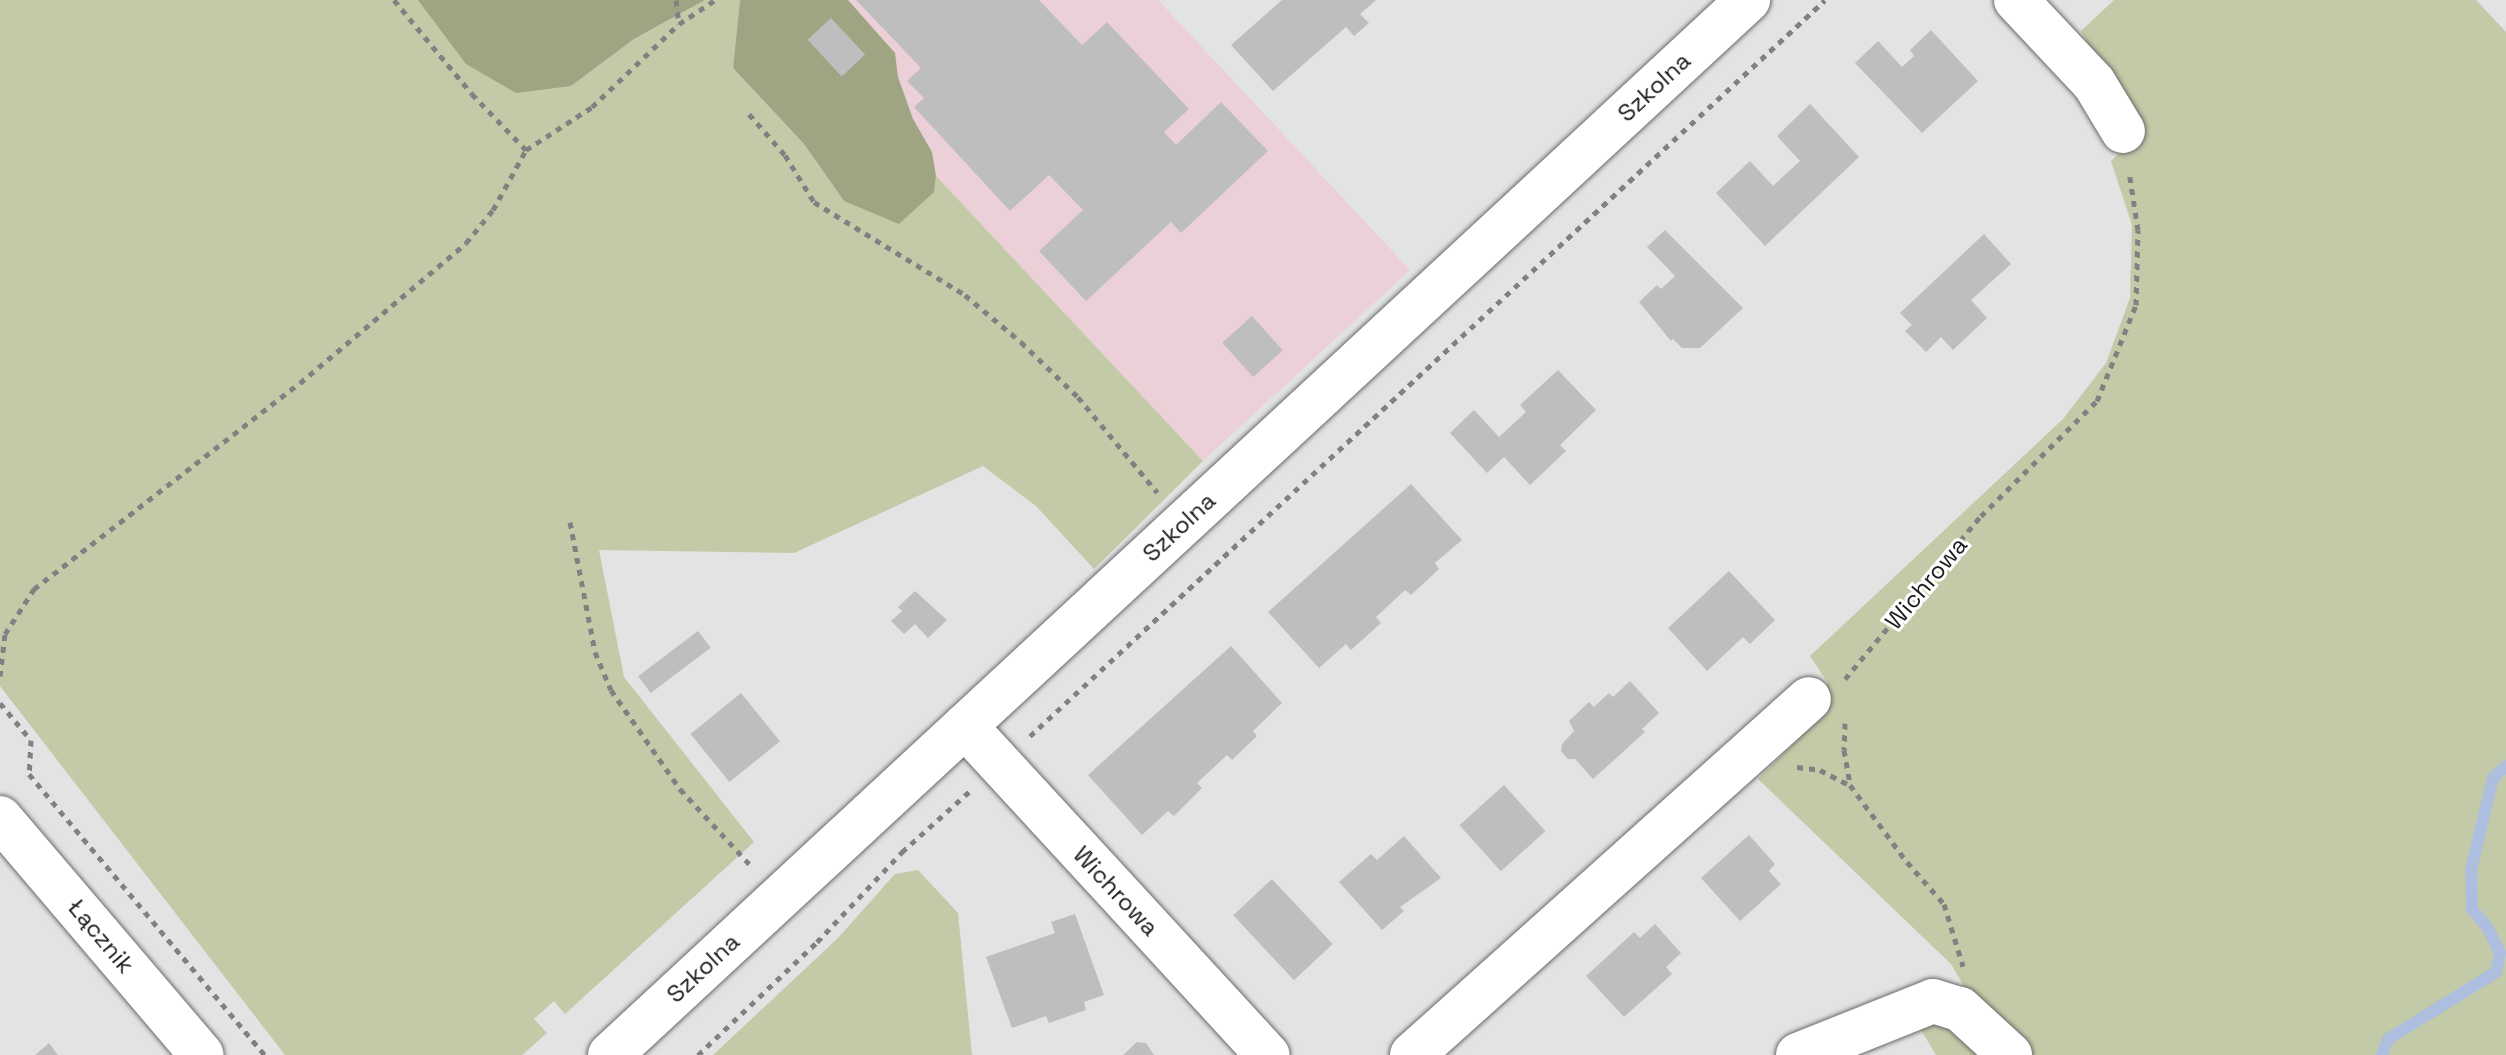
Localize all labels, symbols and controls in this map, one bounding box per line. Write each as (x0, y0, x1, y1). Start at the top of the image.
street label: Szkolna (1612, 46, 1696, 128)
street label: Szkolna (1137, 486, 1221, 568)
street label: Wichrowa (1879, 531, 1973, 635)
street label: Wichrowa (1067, 840, 1165, 942)
street label: Łącznik (62, 893, 140, 979)
street label: Szkolna (661, 927, 745, 1009)

